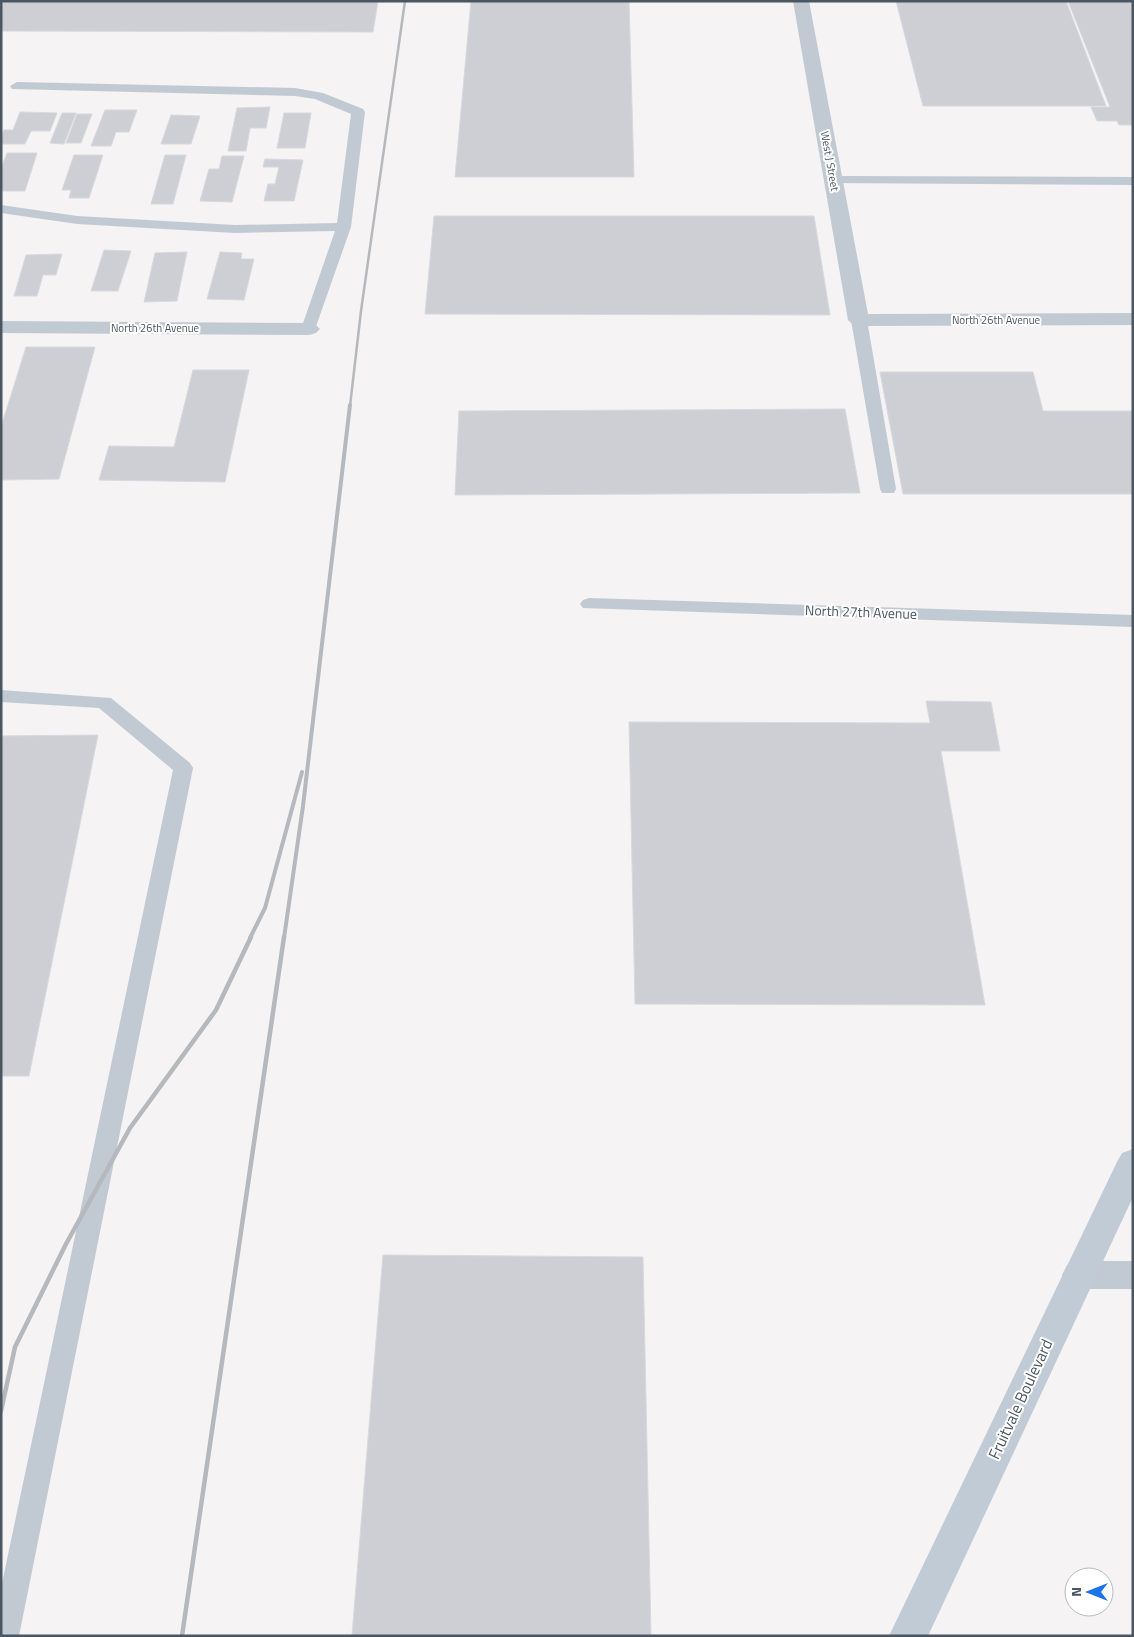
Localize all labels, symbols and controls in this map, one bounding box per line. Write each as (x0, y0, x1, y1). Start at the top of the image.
street label: West J Street (817, 130, 843, 192)
street label: North 26th Avenue (952, 312, 1040, 328)
street label: North 26th Avenue (111, 320, 199, 336)
street label: North 27th Avenue (805, 599, 917, 624)
street label: Fruitvale Boulevard (982, 1335, 1058, 1463)
north arrow (1064, 1567, 1114, 1617)
text: N (1065, 1587, 1086, 1597)

